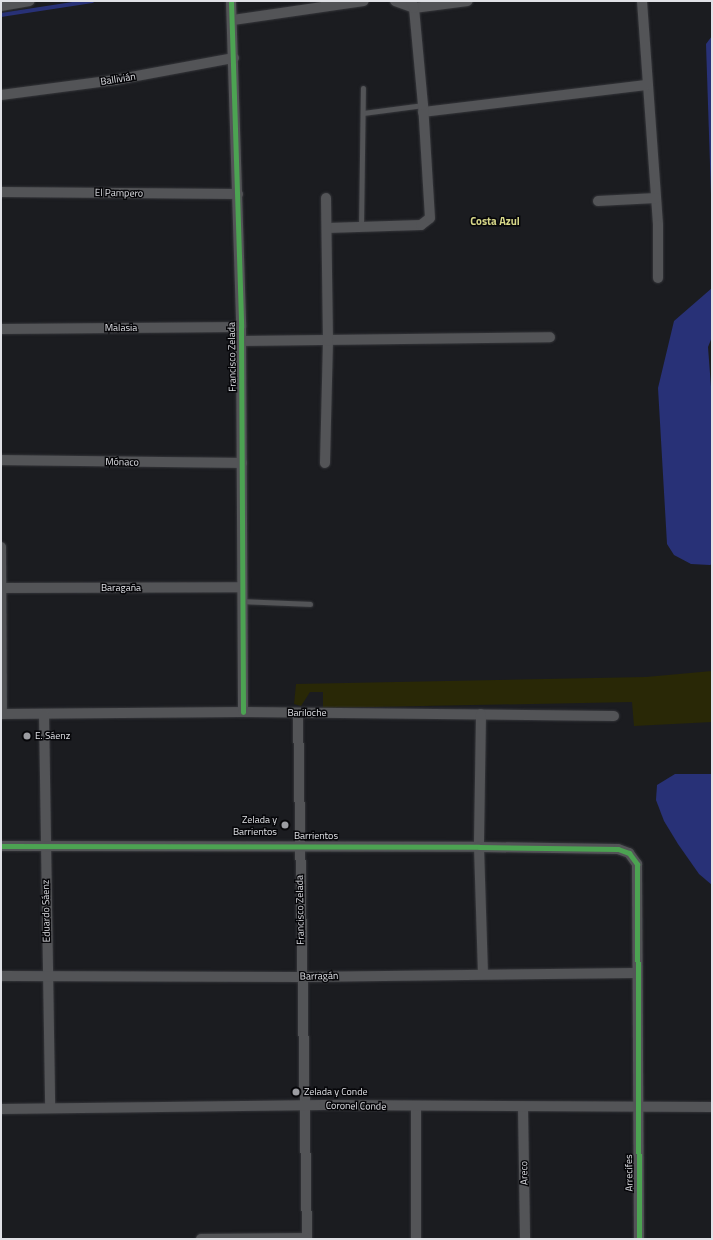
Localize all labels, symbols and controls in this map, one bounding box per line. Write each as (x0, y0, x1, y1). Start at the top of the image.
street label: Ballivián (100, 70, 136, 88)
street label: El Pampero (95, 187, 143, 199)
district label: Costa Azul (470, 214, 520, 228)
street label: Malasia (105, 322, 137, 334)
street label: Francisco Zelada (225, 322, 239, 392)
street label: Mónaco (105, 456, 139, 468)
street label: Baragaña (101, 582, 141, 594)
street label: Bariloche (287, 707, 327, 719)
place label: E. Sáenz (35, 730, 70, 742)
marker: E. Sáenz (22, 731, 32, 741)
place label: Zelada y Barrientos (233, 813, 277, 836)
marker: Zelada y Barrientos (280, 820, 290, 830)
street label: Barrientos (294, 830, 338, 842)
street label: Francisco Zelada (293, 875, 307, 945)
street label: Eduardo Sáenz (39, 880, 53, 942)
street label: Barragán (300, 970, 338, 982)
place label: Zelada y Conde (304, 1086, 367, 1098)
marker: Zelada y Conde (291, 1087, 301, 1097)
street label: Coronel Conde (326, 1099, 386, 1113)
street label: Arrecifes (623, 1154, 635, 1192)
street label: Areco (518, 1161, 530, 1185)

